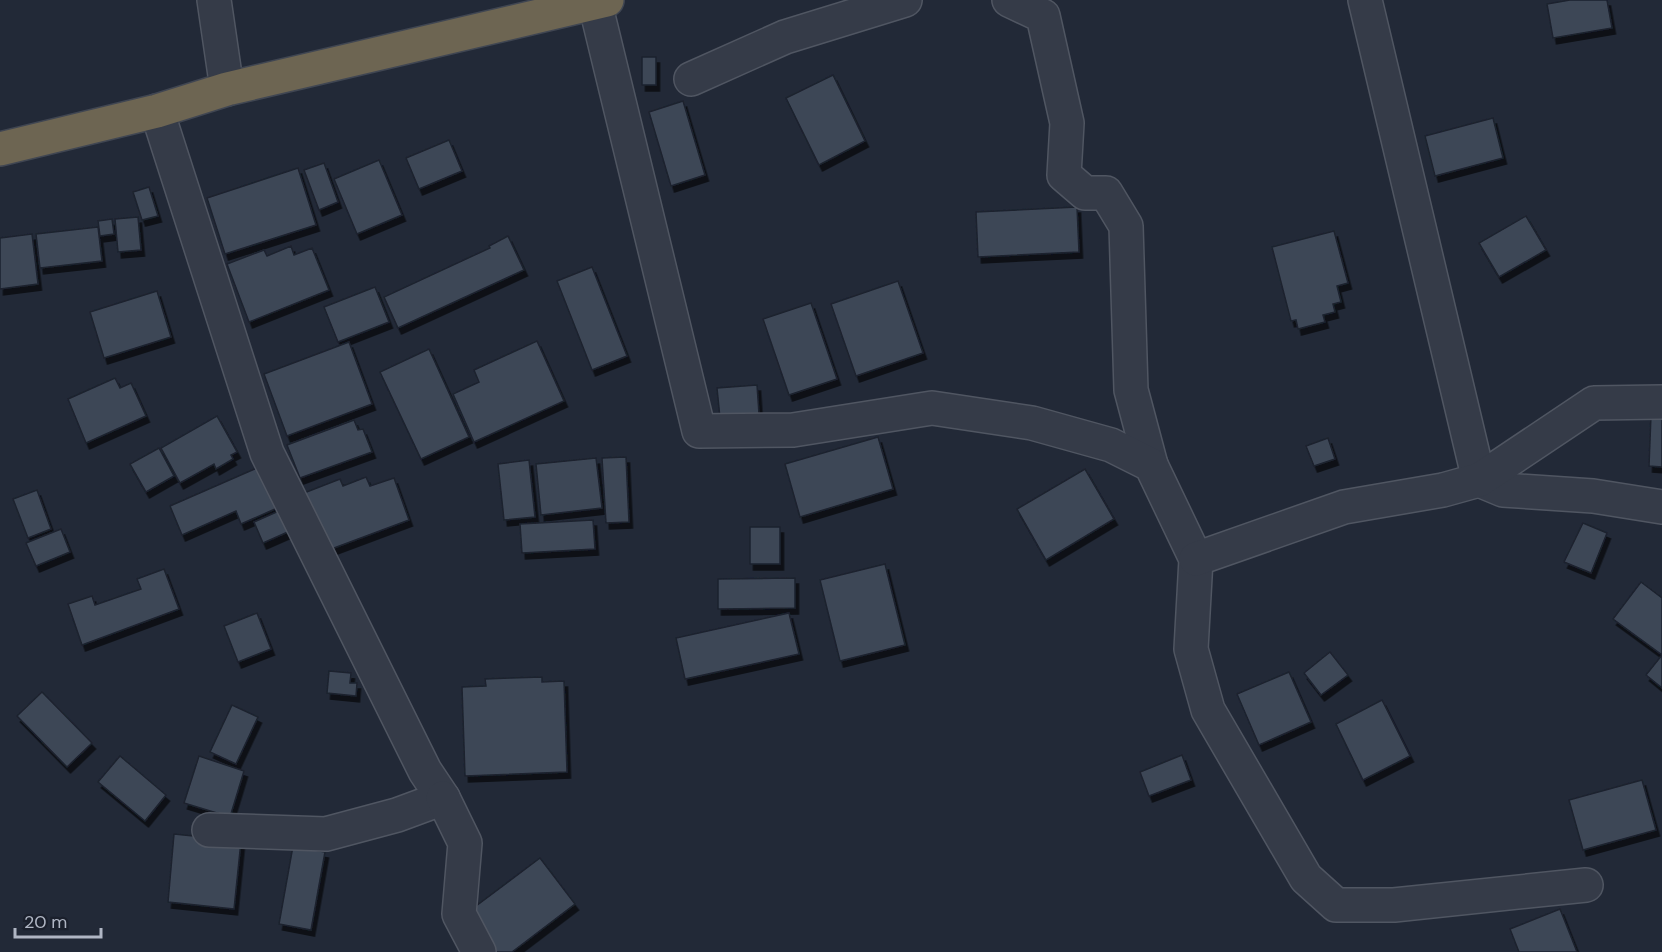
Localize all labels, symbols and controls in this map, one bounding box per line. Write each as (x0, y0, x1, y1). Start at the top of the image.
scale bar (15, 901, 100, 939)
text: 20 m (24, 910, 67, 934)

